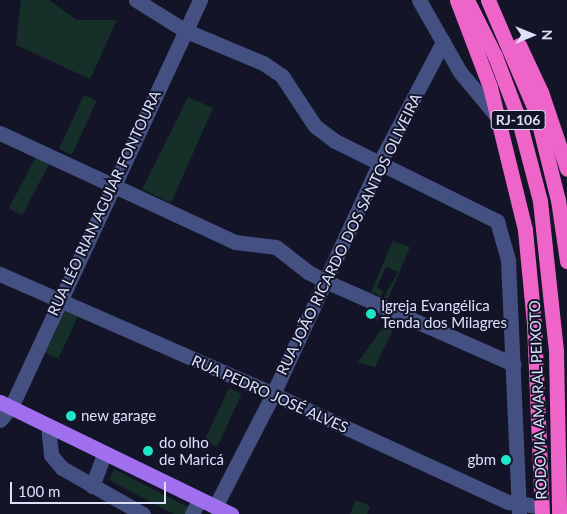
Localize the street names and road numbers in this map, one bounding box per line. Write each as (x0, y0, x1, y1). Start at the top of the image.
street label: RUA LÉO RIAN AGUIAR FONTOURA (44, 87, 164, 319)
street label: RUA JOÃO RICARDO DOS SANTOS OLIVEIRA (273, 90, 425, 378)
road number: RJ-106 (490, 108, 546, 132)
street label: RODOVIA AMARAL PEIXOTO (525, 299, 551, 501)
street label: RUA PEDRO JOSÉ ALVES (188, 351, 352, 437)

